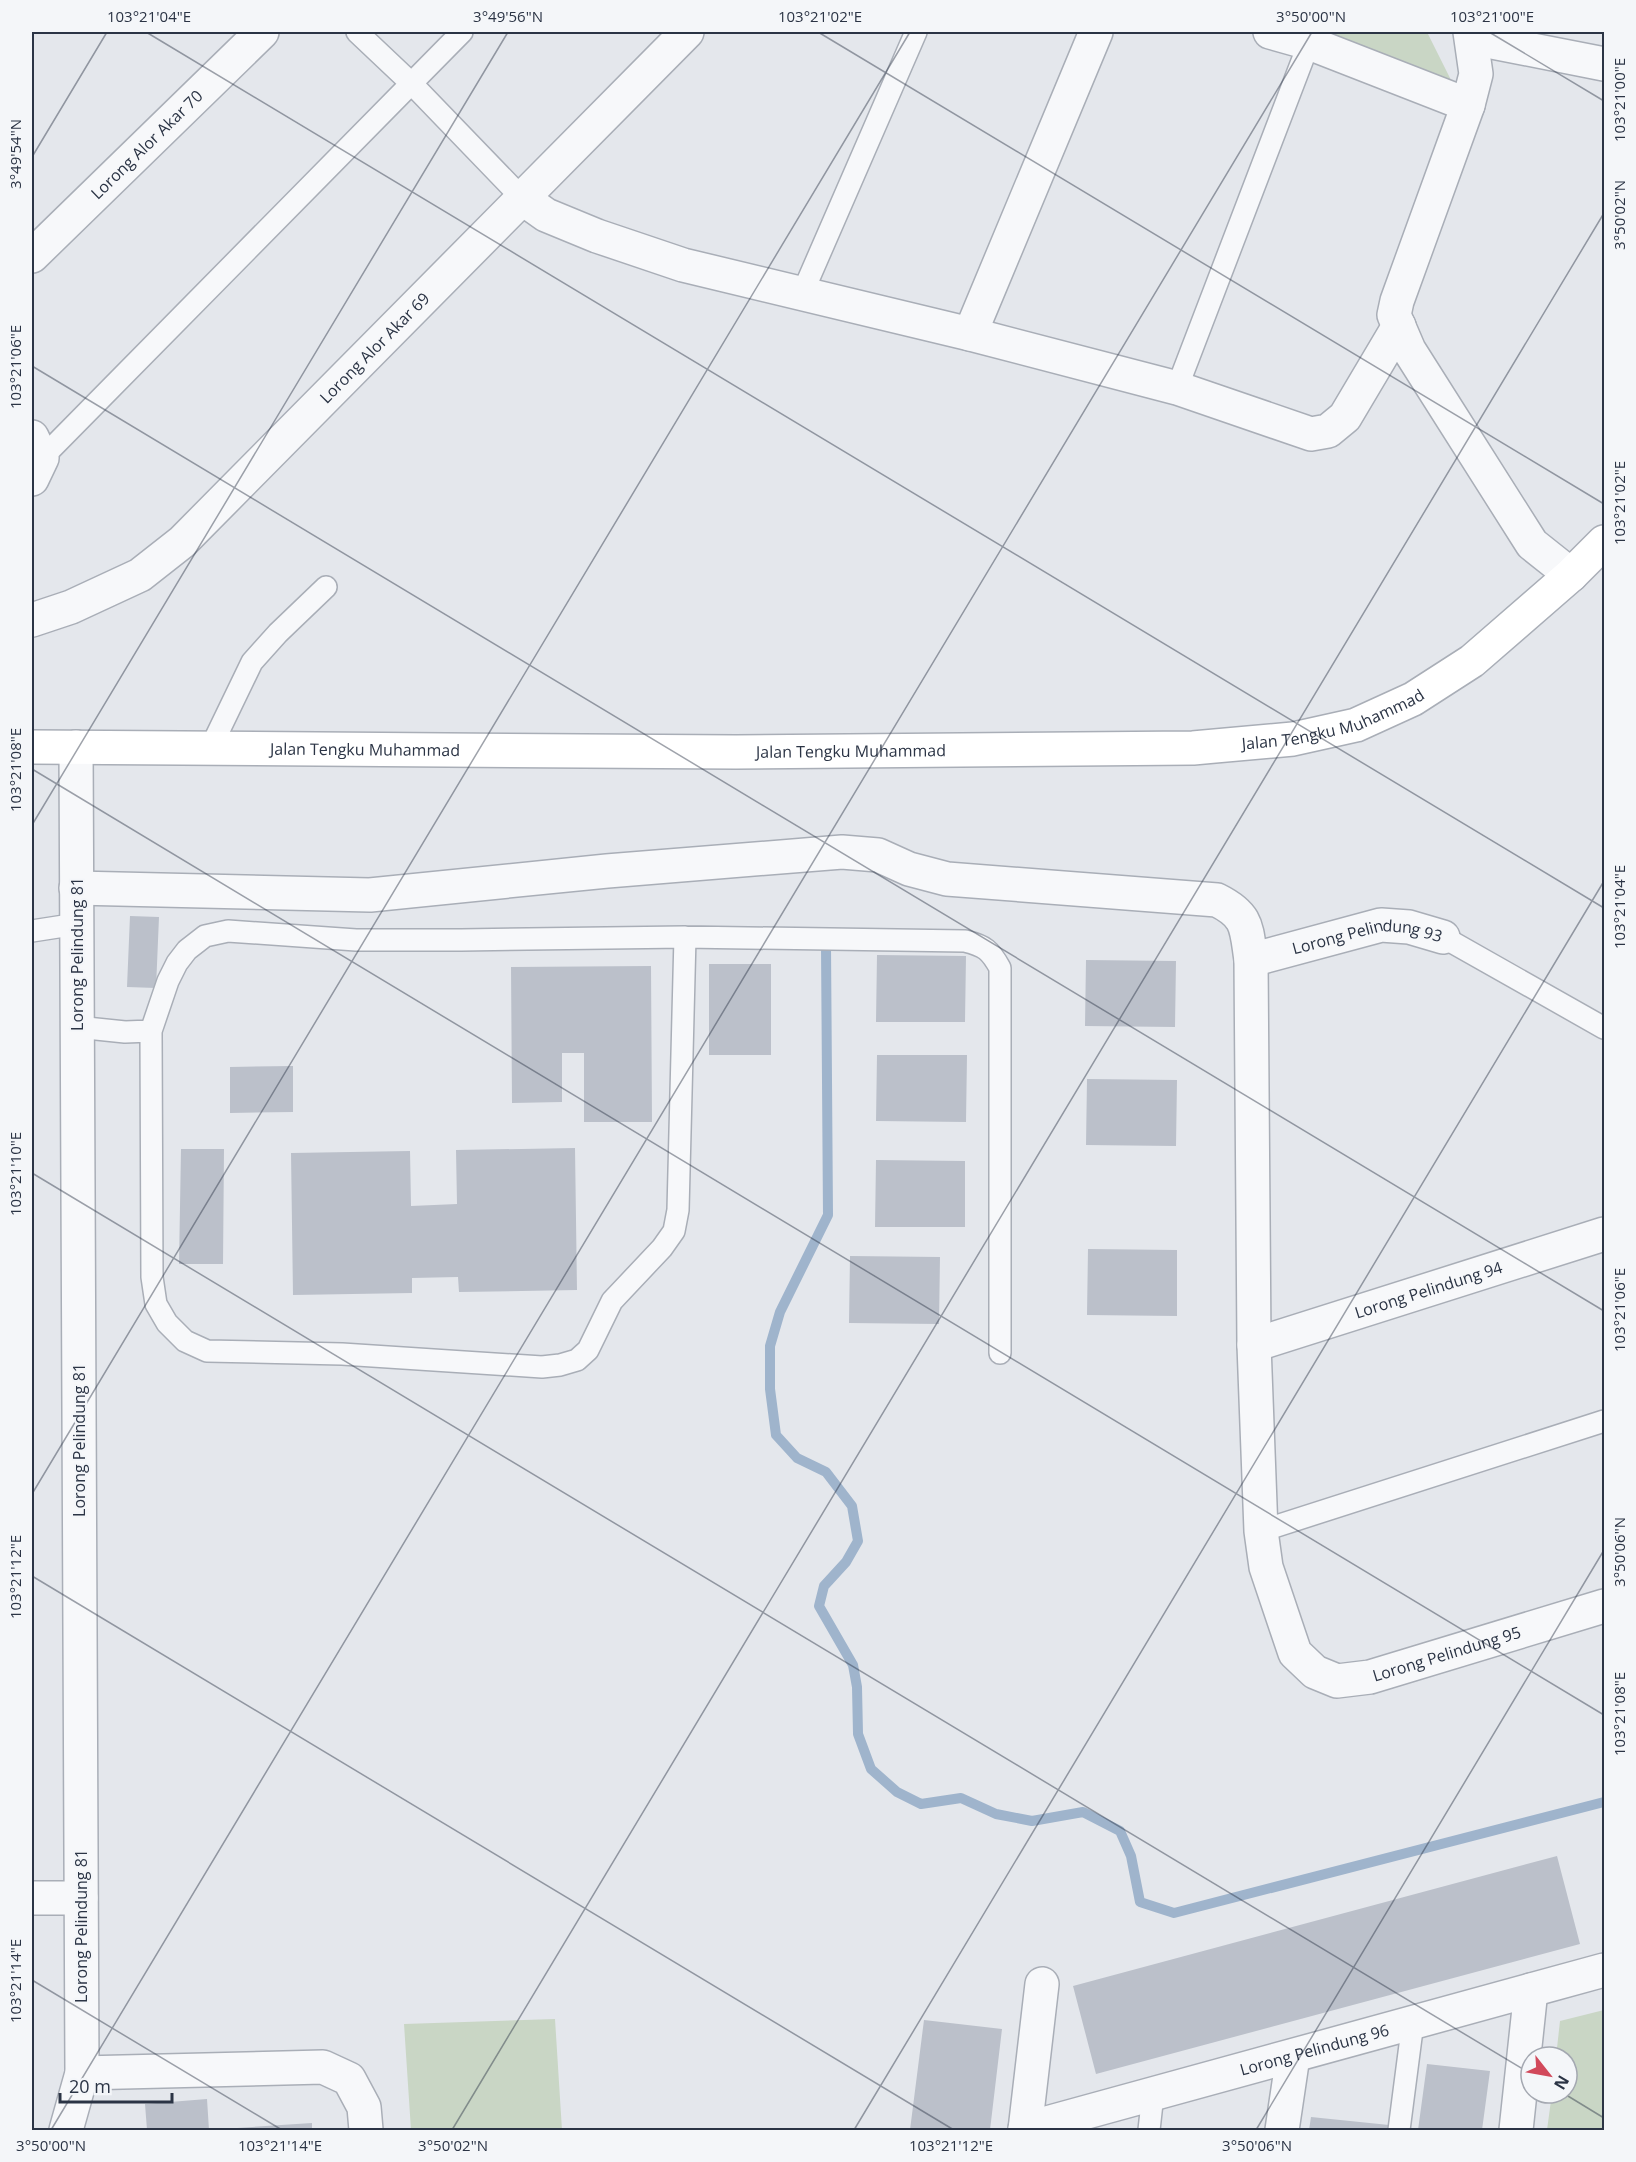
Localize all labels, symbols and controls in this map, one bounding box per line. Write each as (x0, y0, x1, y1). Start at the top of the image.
text: 103°21'04"E (107, 6, 191, 26)
text: 3°49'56"N (473, 6, 543, 26)
text: 103°21'02"E (778, 6, 862, 26)
text: 3°50'00"N (1276, 6, 1346, 26)
text: 103°21'00"E (1450, 6, 1534, 26)
text: 103°21'00"E (1609, 58, 1629, 142)
street label: Lorong Alor Akar 70 (86, 85, 207, 204)
text: 3°49'54"N (5, 119, 25, 189)
text: 3°50'02"N (1609, 180, 1629, 250)
street label: Lorong Alor Akar 69 (315, 287, 434, 408)
text: 103°21'06"E (5, 325, 25, 409)
text: 103°21'02"E (1609, 461, 1629, 545)
street label: Jalan Tengku Muhammad (1239, 684, 1429, 755)
text: 103°21'08"E (5, 728, 25, 812)
street label: Jalan Tengku Muhammad (268, 738, 460, 761)
street label: Jalan Tengku Muhammad (754, 739, 946, 763)
text: 103°21'04"E (1609, 865, 1629, 949)
street label: Lorong Pelindung 81 (66, 877, 88, 1031)
street label: Lorong Pelindung 93 (1290, 914, 1445, 959)
text: 103°21'10"E (5, 1132, 25, 1216)
street label: Lorong Pelindung 94 (1352, 1256, 1505, 1323)
text: 103°21'06"E (1609, 1268, 1629, 1352)
street label: Lorong Pelindung 81 (68, 1363, 90, 1517)
text: 3°50'06"N (1609, 1517, 1629, 1587)
text: 103°21'12"E (5, 1535, 25, 1619)
street label: Lorong Pelindung 95 (1370, 1621, 1524, 1687)
text: 103°21'08"E (1609, 1672, 1629, 1756)
street label: Lorong Pelindung 81 (70, 1849, 92, 2003)
text: 103°21'14"E (5, 1939, 25, 2023)
street label: Lorong Pelindung 96 (1237, 2019, 1391, 2081)
north arrow (1519, 2045, 1579, 2105)
scale bar (60, 2066, 172, 2104)
text: N (1549, 2071, 1575, 2094)
text: 20 m (69, 2074, 111, 2098)
text: 3°50'00"N (16, 2135, 86, 2155)
text: 103°21'14"E (238, 2135, 322, 2155)
text: 3°50'02"N (418, 2135, 488, 2155)
text: 103°21'12"E (909, 2135, 993, 2155)
text: 3°50'06"N (1222, 2135, 1292, 2155)

